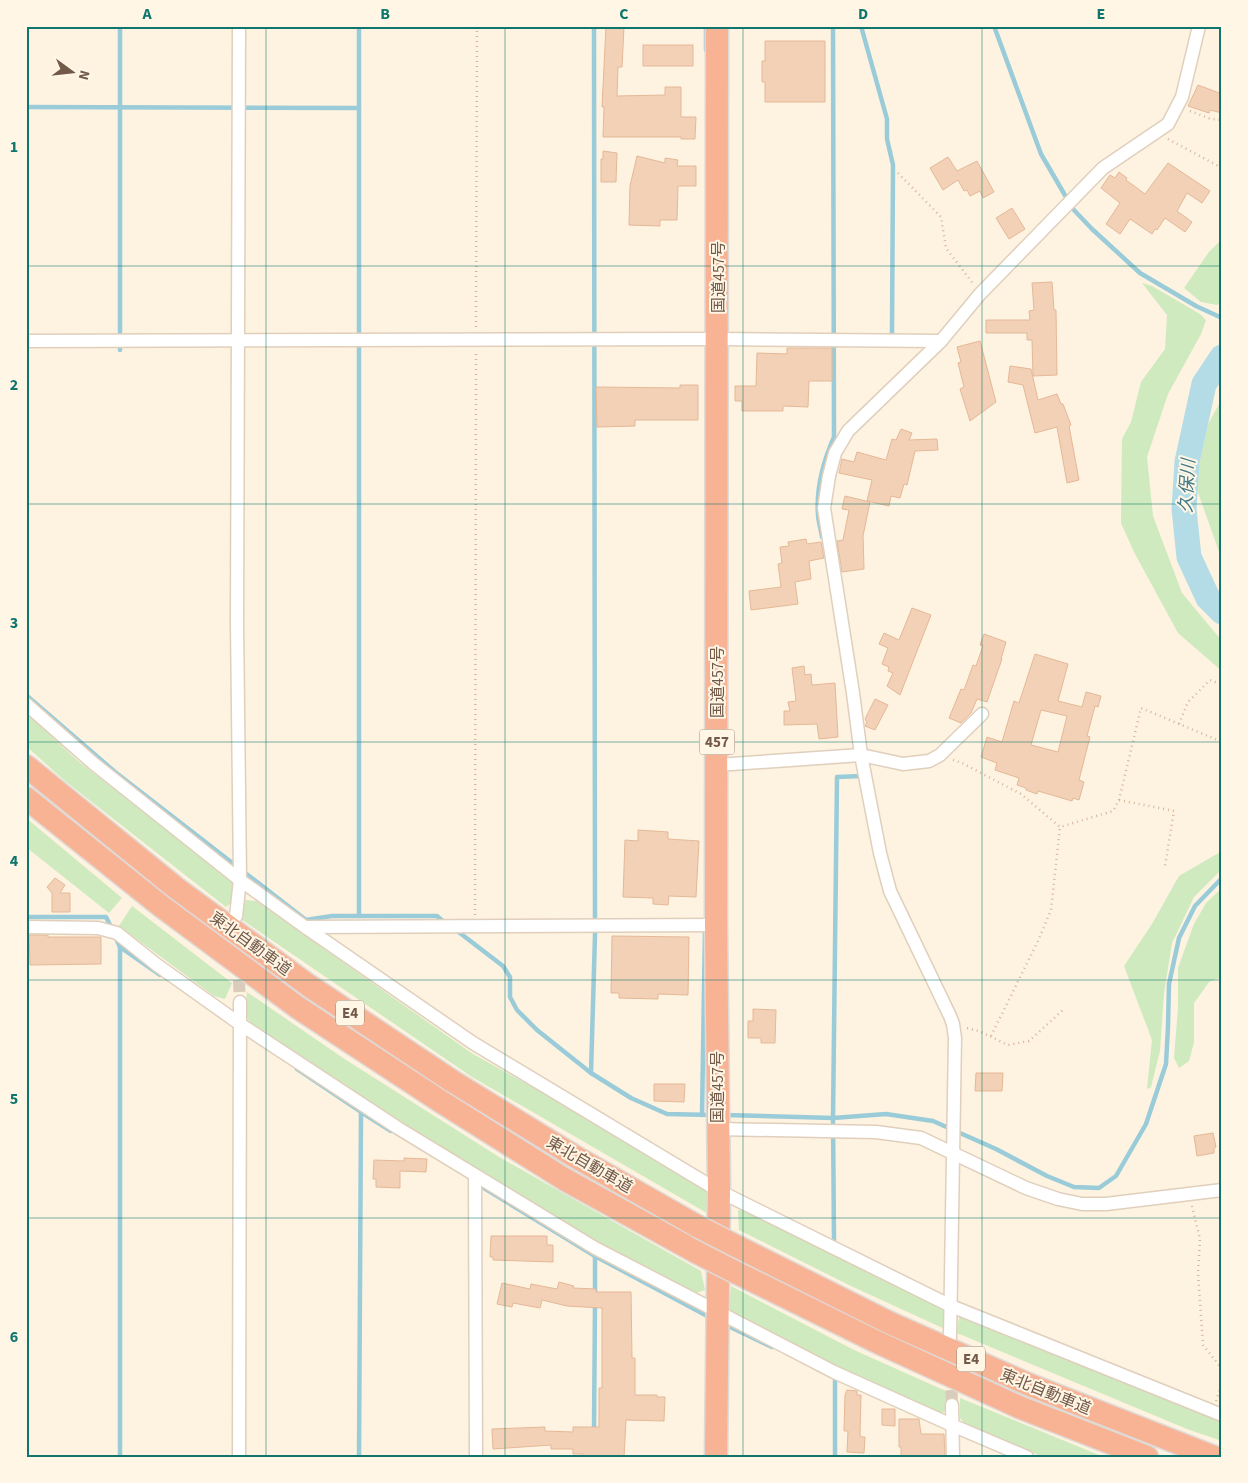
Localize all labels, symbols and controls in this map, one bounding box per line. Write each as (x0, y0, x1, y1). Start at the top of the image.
text: A (141, 3, 152, 25)
text: B (380, 3, 390, 25)
text: C (619, 3, 629, 25)
text: D (858, 3, 868, 25)
text: E (1097, 3, 1105, 25)
north arrow (48, 48, 98, 98)
text: N (73, 68, 94, 82)
text: 1 (10, 136, 18, 158)
street label: 国道457号 (708, 241, 730, 313)
text: 2 (10, 374, 18, 396)
water label: 久保川 (1174, 456, 1201, 514)
text: 3 (10, 612, 18, 634)
street label: 国道457号 (707, 646, 729, 718)
road number: 457 (700, 730, 734, 754)
text: 4 (10, 850, 19, 872)
street label: 東北自動車道 (205, 907, 296, 981)
road number: E4 (336, 1000, 364, 1026)
street label: 国道457号 (707, 1051, 729, 1123)
text: 5 (10, 1088, 18, 1110)
street label: 東北自動車道 (542, 1131, 637, 1198)
text: 6 (10, 1326, 18, 1348)
road number: E4 (957, 1346, 985, 1372)
street label: 東北自動車道 (997, 1364, 1094, 1420)

